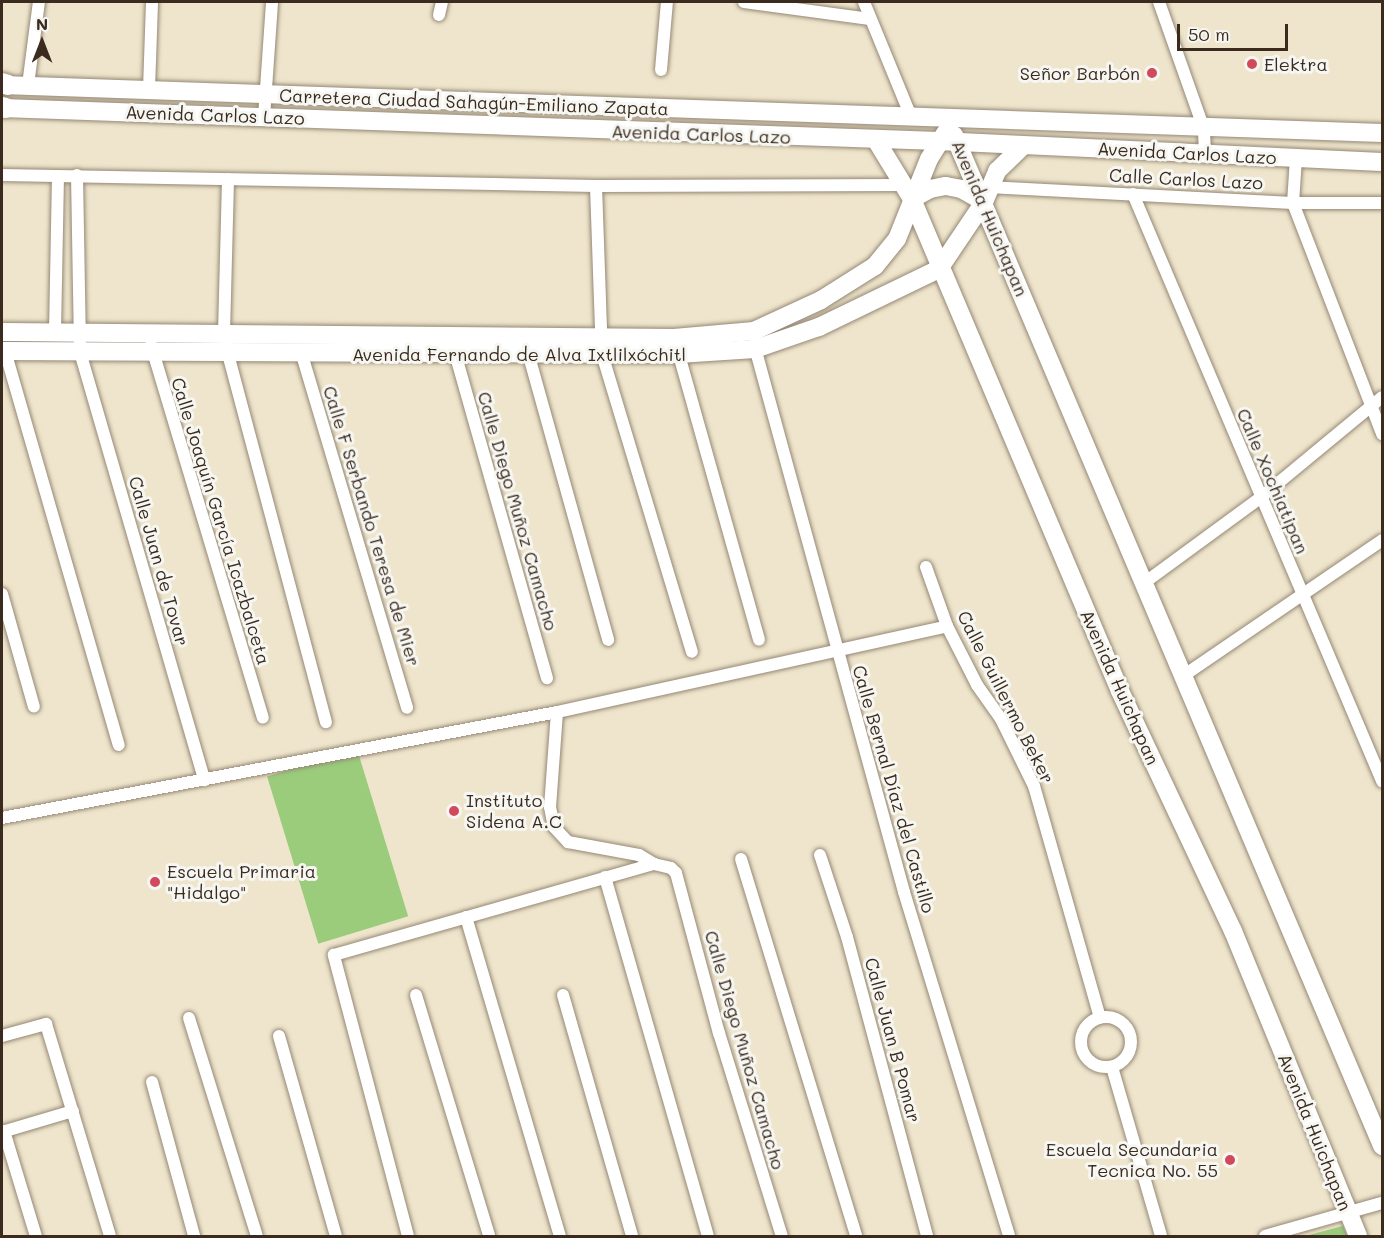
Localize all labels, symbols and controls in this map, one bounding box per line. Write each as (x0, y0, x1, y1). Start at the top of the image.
north arrow (12, 12, 72, 72)
scale bar (1180, 12, 1291, 50)
text: N (36, 13, 48, 34)
text: 50 m (1188, 22, 1230, 46)
place label: Elektra (1264, 53, 1328, 75)
marker: Elektra (1245, 57, 1259, 71)
place label: Señor Barbón (1020, 62, 1140, 84)
marker: Señor Barbón (1145, 66, 1159, 80)
street label: Carretera Ciudad Sahagún-Emiliano Zapata (279, 84, 669, 120)
street label: Avenida Carlos Lazo (125, 101, 305, 129)
street label: Avenida Carlos Lazo (611, 120, 791, 148)
street label: Avenida Huichapan (947, 137, 1033, 299)
street label: Avenida Carlos Lazo (1097, 138, 1277, 168)
street label: Calle Carlos Lazo (1108, 164, 1264, 194)
street label: Avenida Fernando de Alva Ixtlilxóchitl (352, 343, 686, 365)
street label: Calle Joaquín García Icazbalceta (167, 375, 275, 667)
street label: Calle F Serbando Teresa de Mier (319, 383, 425, 669)
street label: Calle Diego Muñoz Camacho (474, 389, 562, 633)
street label: Calle Xochiatipan (1233, 405, 1313, 557)
street label: Calle Juan de Tovar (124, 474, 194, 648)
street label: Avenida Huichapan (1076, 606, 1164, 768)
street label: Calle Guillermo Beker (953, 607, 1059, 787)
street label: Calle Bernal Díaz del Castillo (848, 663, 940, 915)
place label: Instituto Sidena A.C (466, 790, 562, 832)
marker: Instituto Sidena A.C (447, 804, 461, 818)
place label: Escuela Primaria "Hidalgo" (167, 861, 316, 904)
marker: Escuela Primaria "Hidalgo" (148, 875, 162, 889)
street label: Calle Diego Muñoz Camacho (701, 928, 789, 1172)
street label: Calle Juan B Pomar (861, 955, 925, 1125)
street label: Avenida Huichapan (1274, 1050, 1356, 1214)
place label: Escuela Secundaria Tecnica No. 55 (1046, 1139, 1218, 1182)
marker: Escuela Secundaria Tecnica No. 55 (1223, 1153, 1237, 1167)

